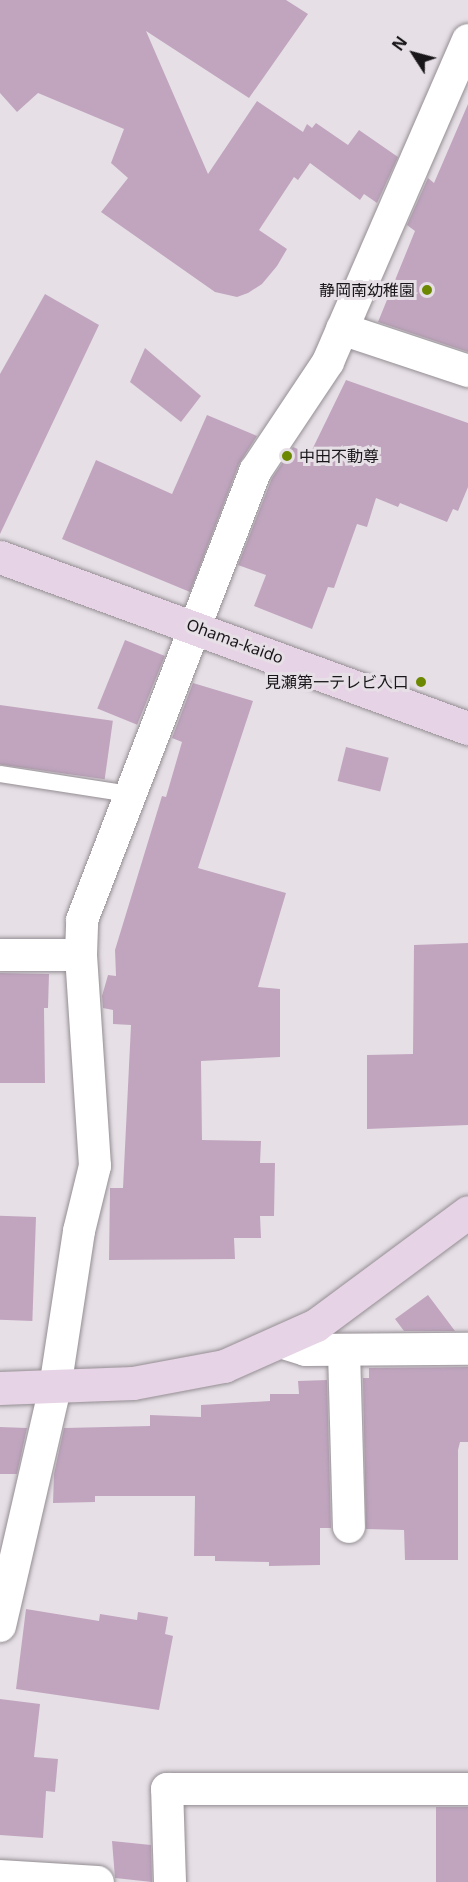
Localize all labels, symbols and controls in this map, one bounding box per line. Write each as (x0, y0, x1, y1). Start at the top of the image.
north arrow (384, 24, 444, 84)
text: N (387, 32, 412, 55)
place label: 静岡南幼稚園 (319, 280, 415, 300)
marker: 静岡南幼稚園 (420, 283, 434, 297)
place label: 中田不動尊 (299, 446, 379, 466)
marker: 中田不動尊 (280, 449, 294, 463)
street label: Ohama-kaido (184, 615, 286, 667)
place label: 見瀬第一テレビ入口 (265, 672, 409, 692)
marker: 見瀬第一テレビ入口 (414, 675, 428, 689)

